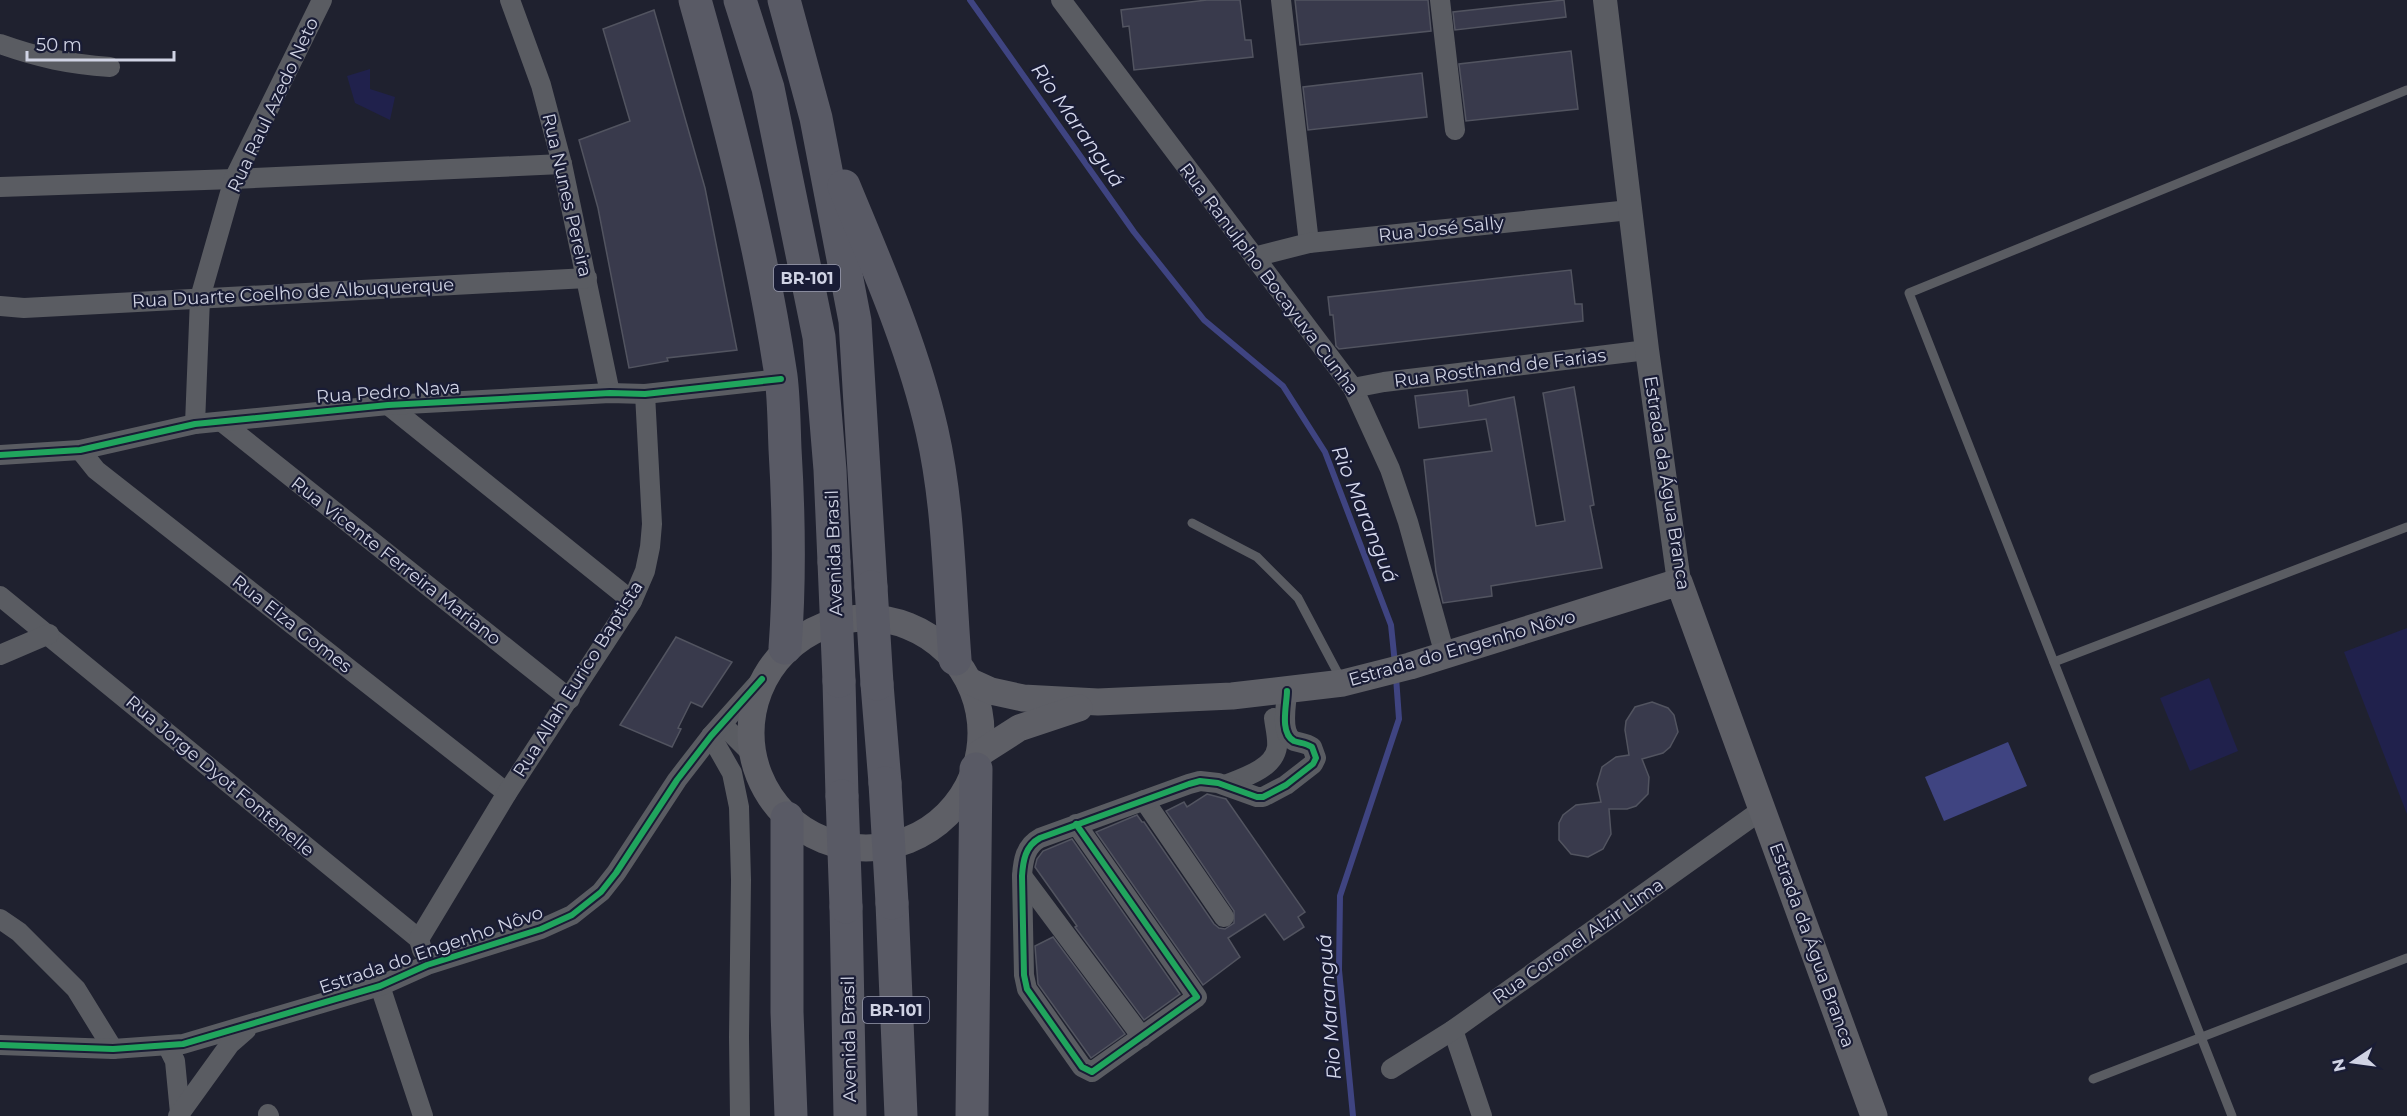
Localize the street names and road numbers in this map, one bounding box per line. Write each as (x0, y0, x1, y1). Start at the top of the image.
street label: Rua Raul Azedo Neto (223, 14, 323, 196)
street label: Rua Nunes Pereira (537, 111, 597, 279)
street label: Rua Ranulpho Bocayuva Cunha (1175, 159, 1363, 399)
street label: Rua José Sally (1377, 211, 1505, 247)
road number: BR-101 (774, 265, 840, 291)
street label: Rua Duarte Coelho de Albuquerque (131, 274, 455, 312)
street label: Rua Rosthand de Farias (1393, 344, 1607, 392)
street label: Estrada da Água Branca (1639, 374, 1695, 592)
street label: Rua Pedro Nava (315, 376, 461, 408)
street label: Rua Vicente Ferreira Mariano (287, 472, 505, 650)
street label: Avenida Brasil (821, 489, 847, 617)
street label: Rua Elza Gomes (228, 570, 356, 678)
street label: Rua Allah Eurico Baptista (508, 577, 648, 781)
street label: Estrada do Engenho Nôvo (1346, 605, 1578, 691)
street label: Rua Jorge Dyot Fontenelle (121, 691, 319, 861)
street label: Estrada da Água Branca (1765, 840, 1859, 1050)
street label: Rua Coronel Alzir Lima (1488, 874, 1668, 1008)
street label: Estrada do Engenho Nôvo (316, 901, 546, 999)
street label: Avenida Brasil (837, 976, 861, 1102)
road number: BR-101 (863, 997, 929, 1023)

